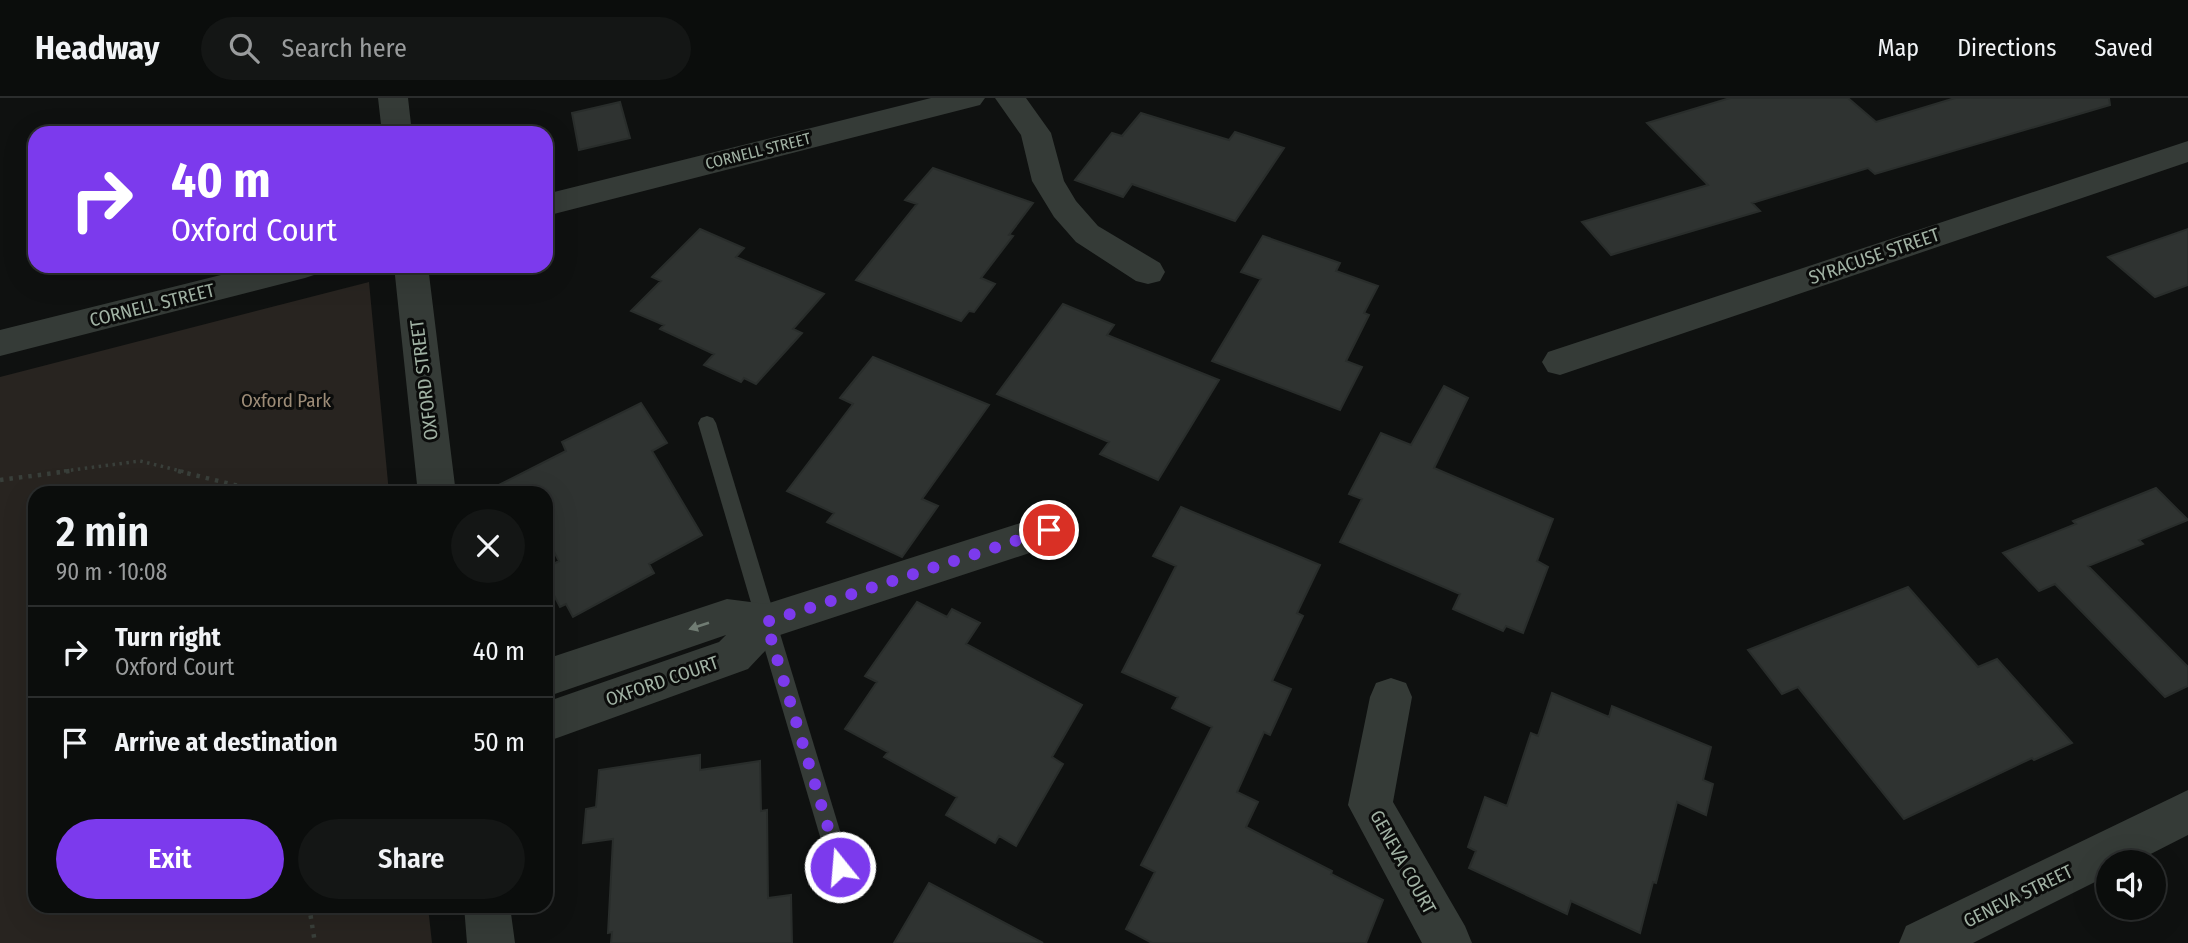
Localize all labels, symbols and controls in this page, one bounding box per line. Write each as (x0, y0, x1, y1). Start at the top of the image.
search box (201, 17, 691, 80)
text: Headway (35, 28, 159, 68)
icon: search (225, 29, 263, 67)
text: Search here (281, 33, 407, 64)
text: Map (1878, 34, 1919, 62)
text: Directions (1957, 34, 2056, 62)
text: Saved (2094, 34, 2153, 62)
street label: CORNELL STREET (703, 129, 813, 173)
text: 40 m (171, 151, 271, 210)
icon: right (56, 154, 147, 245)
text: Oxford Court (171, 211, 337, 249)
street label: SYRACUSE STREET (1806, 223, 1943, 289)
street label: CORNELL STREET (87, 278, 217, 332)
street label: OXFORD STREET (405, 318, 443, 442)
park label: Oxford Park (241, 389, 331, 412)
pin (1019, 500, 1079, 560)
text: 2 min (56, 507, 149, 557)
button: close (451, 509, 525, 583)
icon: arrive (1030, 511, 1068, 549)
text: 90 m · 10:08 (56, 558, 167, 586)
text: Turn right (115, 622, 221, 653)
one-way arrow (689, 622, 710, 632)
icon: right (56, 633, 94, 671)
text: 40 m (473, 636, 525, 667)
street label: OXFORD COURT (603, 651, 722, 711)
text: Oxford Court (115, 653, 234, 681)
icon: arrive (56, 724, 94, 762)
text: Arrive at destination (115, 727, 338, 758)
text: 50 m (473, 727, 525, 758)
street label: GENEVA COURT (1365, 806, 1441, 918)
button: Exit (56, 819, 284, 899)
button: Share (298, 819, 525, 899)
position arrow (803, 830, 877, 904)
map controls (2096, 850, 2166, 920)
button: sound (2096, 850, 2166, 920)
street label: GENEVA STREET (1960, 860, 2077, 932)

